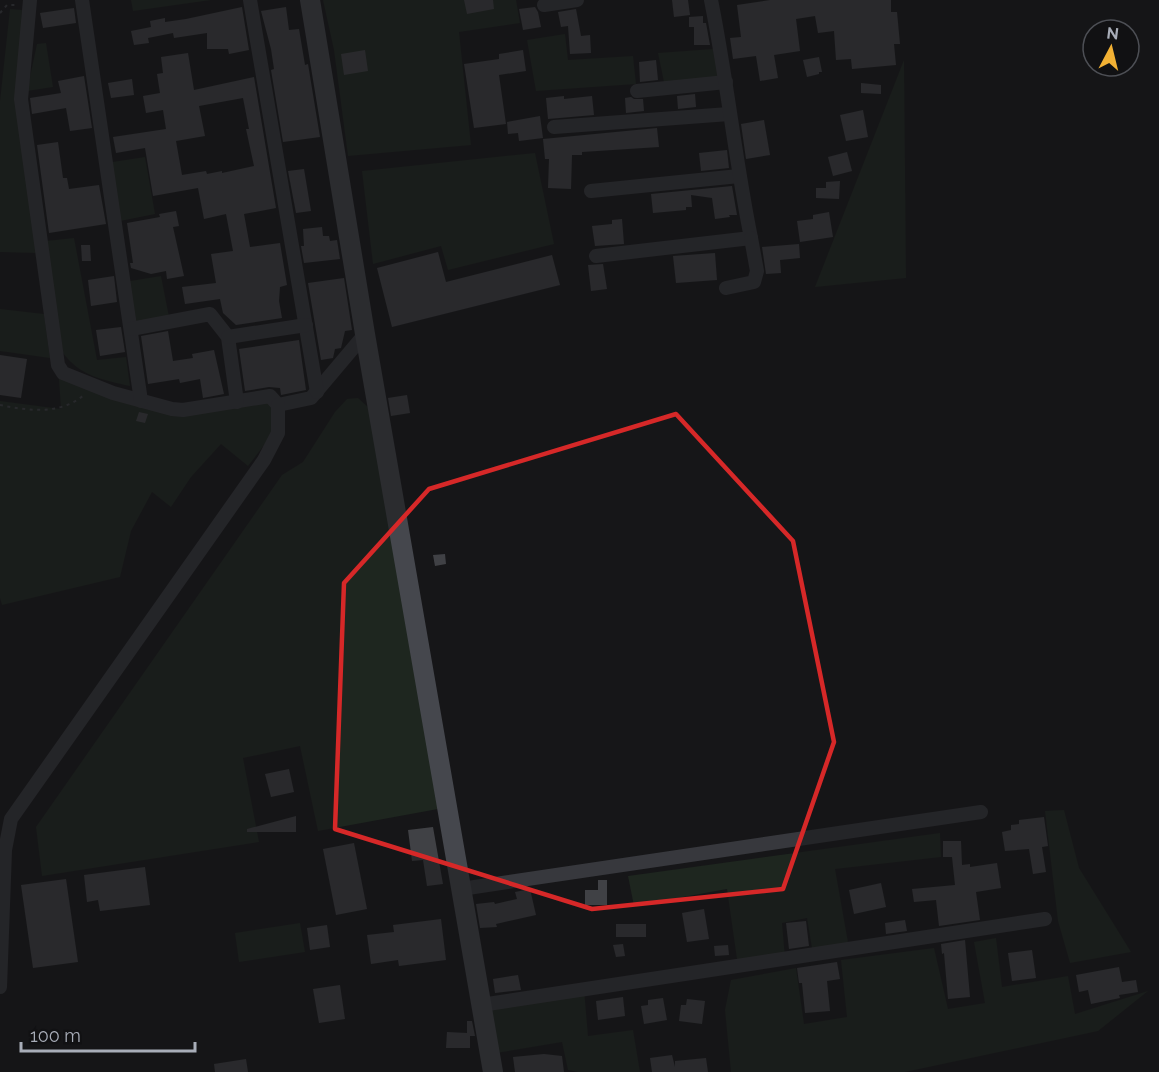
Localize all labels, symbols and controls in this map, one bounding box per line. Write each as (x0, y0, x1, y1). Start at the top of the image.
north arrow (1081, 18, 1141, 78)
text: N (1106, 23, 1120, 44)
scale bar (21, 1015, 195, 1053)
text: 100 m (30, 1025, 81, 1046)

